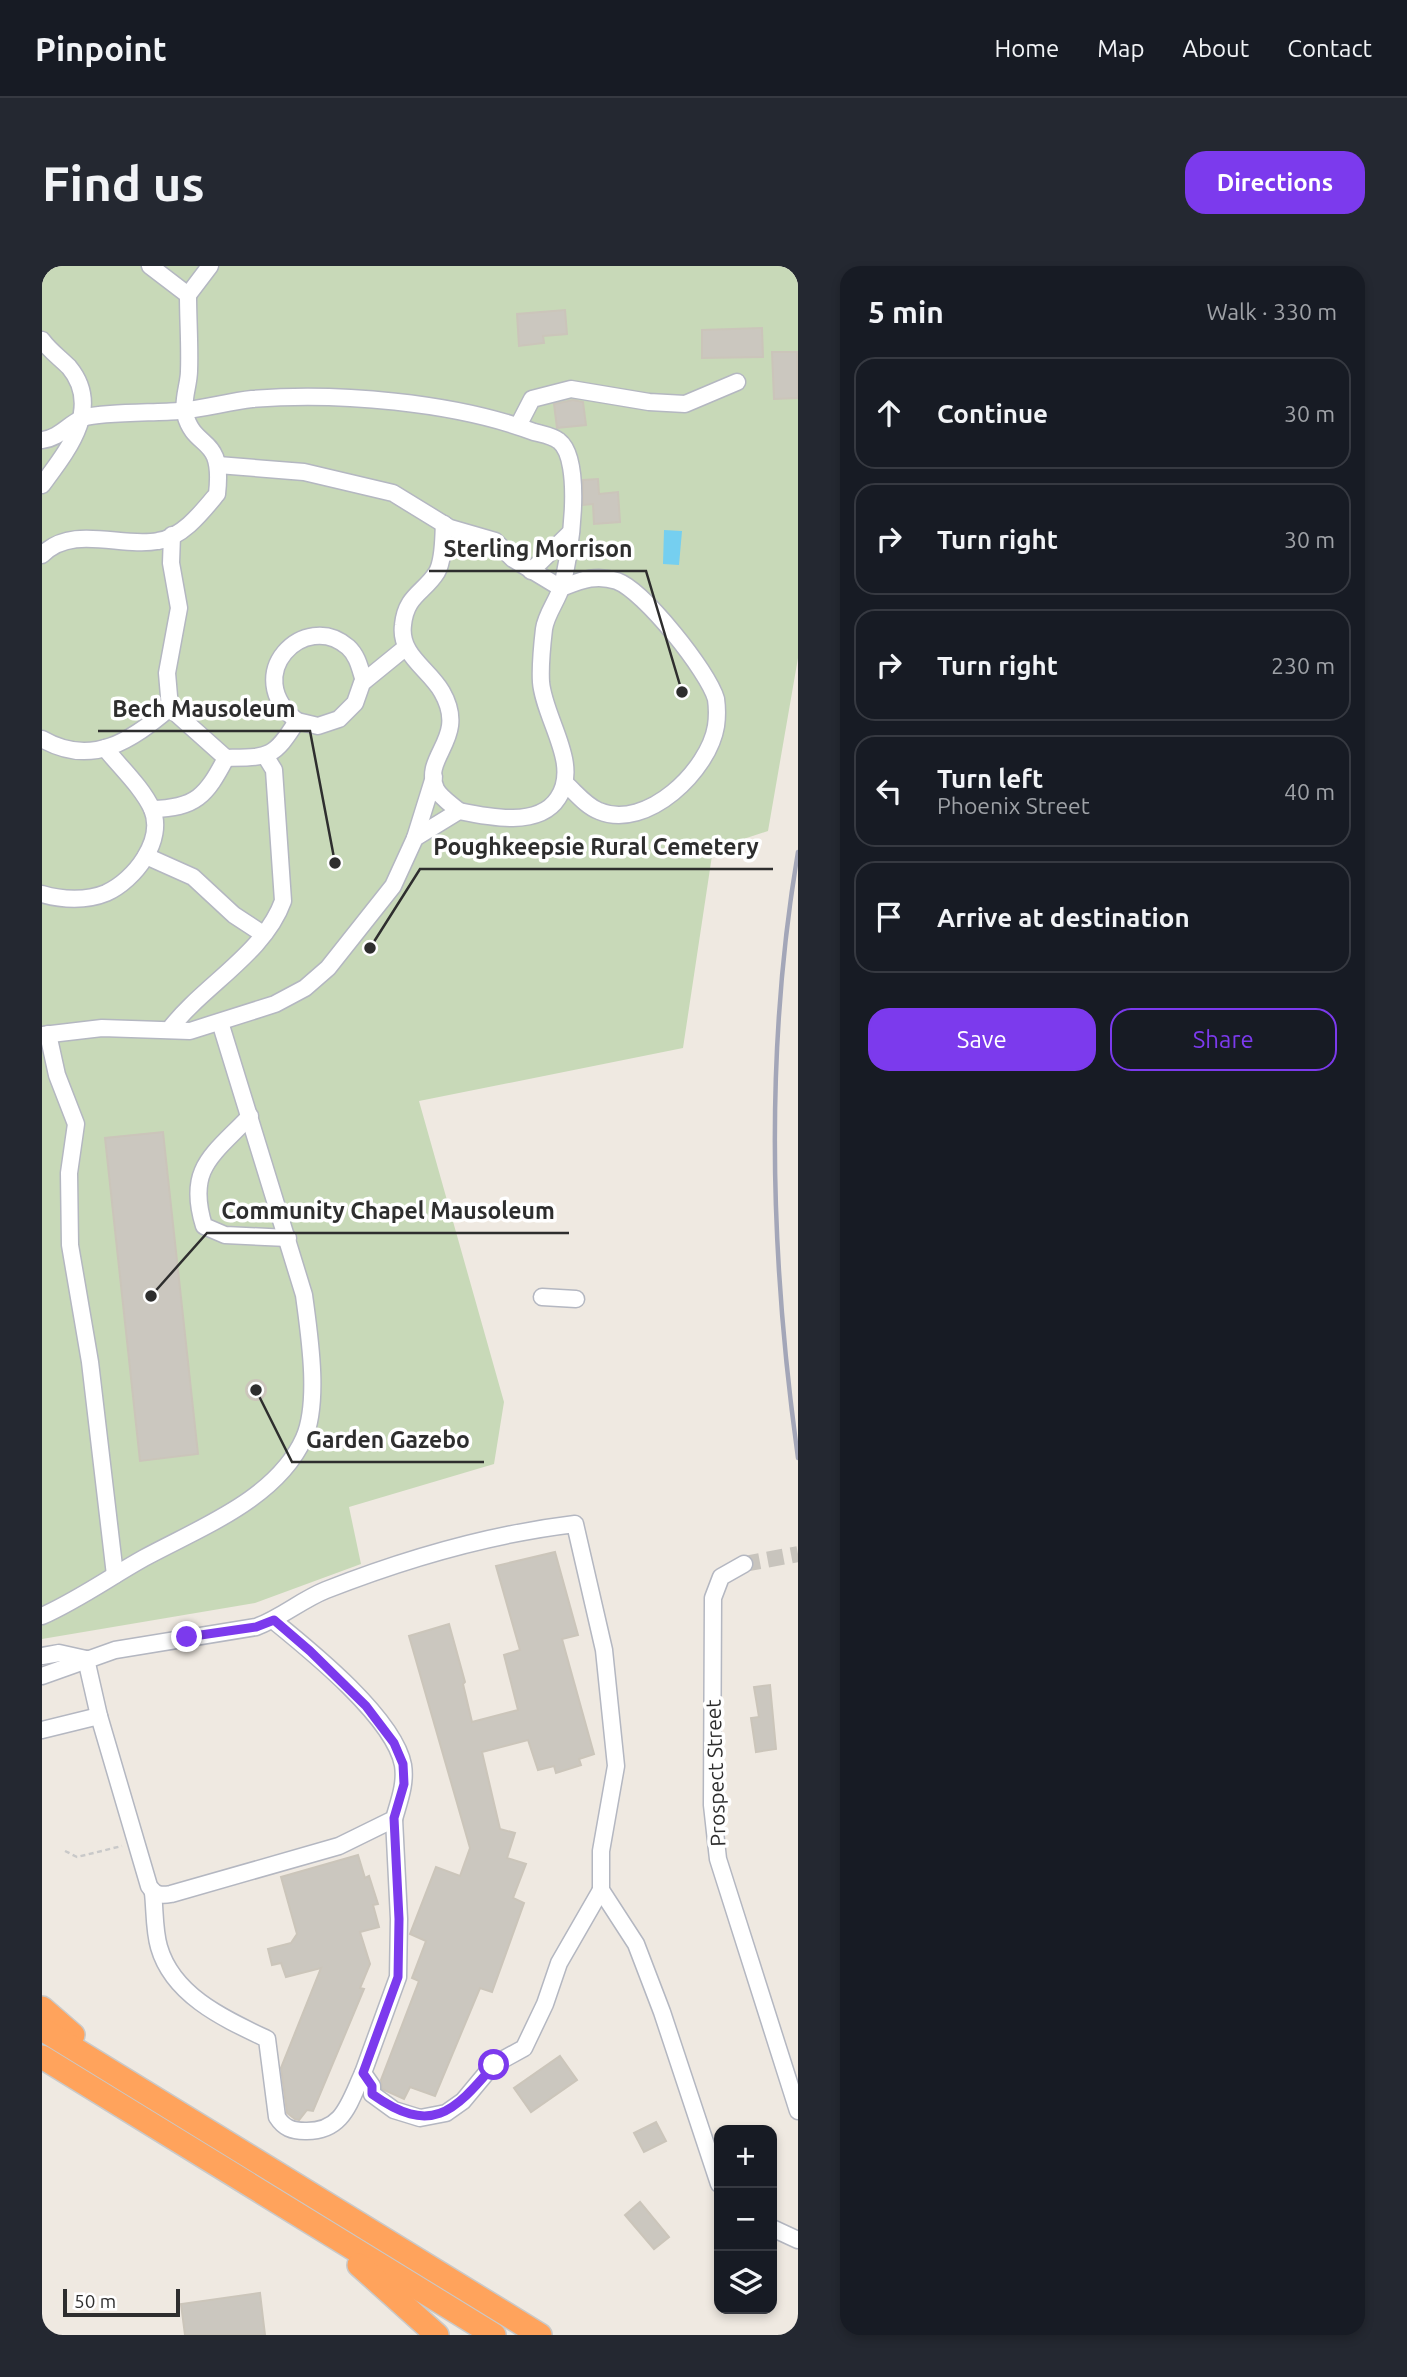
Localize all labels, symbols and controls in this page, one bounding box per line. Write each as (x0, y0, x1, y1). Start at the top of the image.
text: Pinpoint (35, 30, 167, 67)
text: Home (994, 35, 1059, 62)
text: Map (1097, 35, 1144, 62)
text: About (1182, 35, 1249, 62)
text: Contact (1287, 35, 1372, 62)
button: Directions (1185, 151, 1365, 214)
text: Find us (42, 155, 205, 210)
text: 5 min (868, 295, 944, 329)
text: Walk · 330 m (1206, 299, 1337, 324)
icon: ahead (870, 394, 908, 432)
text: Continue (937, 399, 1048, 428)
text: 30 m (1284, 401, 1335, 426)
icon: right (870, 520, 908, 558)
text: Turn right (937, 525, 1058, 554)
callout: Sterling Morrison (429, 527, 646, 571)
text: 30 m (1284, 527, 1335, 552)
text: Sterling Morrison (444, 536, 632, 561)
icon: right (870, 646, 908, 684)
text: Turn right (937, 651, 1058, 680)
text: 230 m (1271, 653, 1335, 678)
callout: Bech Mausoleum (98, 687, 310, 731)
text: Bech Mausoleum (112, 696, 296, 721)
text: Turn left (937, 764, 1043, 793)
icon: left (870, 772, 908, 810)
text: 40 m (1284, 779, 1335, 804)
text: Phoenix Street (937, 793, 1090, 818)
callout: Poughkeepsie Rural Cemetery (420, 825, 773, 869)
text: Poughkeepsie Rural Cemetery (433, 834, 759, 859)
icon: arrive (870, 898, 908, 936)
text: Arrive at destination (937, 903, 1190, 932)
button: Save (868, 1008, 1096, 1071)
button: Share (1110, 1008, 1337, 1071)
callout: Community Chapel Mausoleum (207, 1189, 569, 1233)
text: Community Chapel Mausoleum (221, 1198, 555, 1223)
callout: Garden Gazebo (292, 1418, 484, 1462)
text: Garden Gazebo (306, 1427, 470, 1452)
route end (171, 1621, 202, 1652)
street label: Prospect Street (700, 1699, 730, 1847)
route start (478, 2049, 509, 2080)
map controls (714, 2125, 777, 2314)
button: + (714, 2125, 777, 2188)
button: − (714, 2188, 777, 2251)
button: layers (714, 2251, 777, 2314)
scale bar (63, 2286, 180, 2318)
text: 50 m (74, 2290, 116, 2312)

